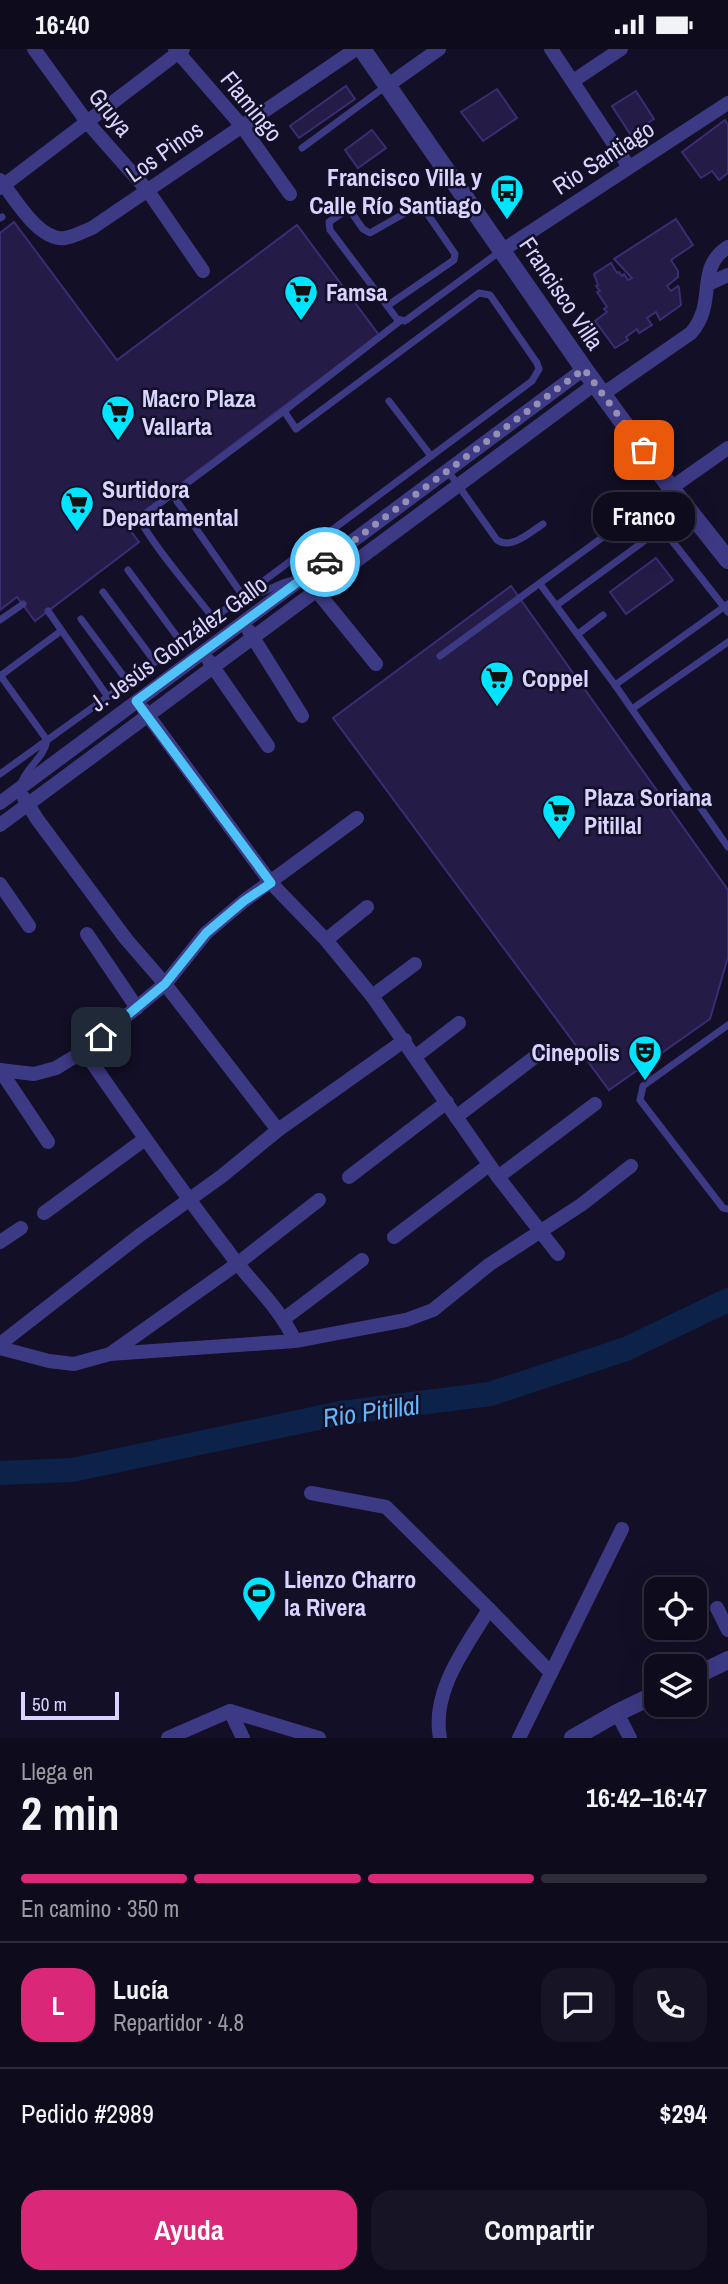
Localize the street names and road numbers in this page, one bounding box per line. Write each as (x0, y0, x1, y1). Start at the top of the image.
street label: Flamingo (214, 64, 290, 148)
street label: Gruya (82, 81, 140, 143)
street label: Rio Santiago (546, 112, 660, 202)
street label: Los Pinos (119, 113, 209, 189)
street label: Francisco Villa (512, 230, 612, 356)
street label: J. Jesús González Gallo (83, 568, 273, 718)

